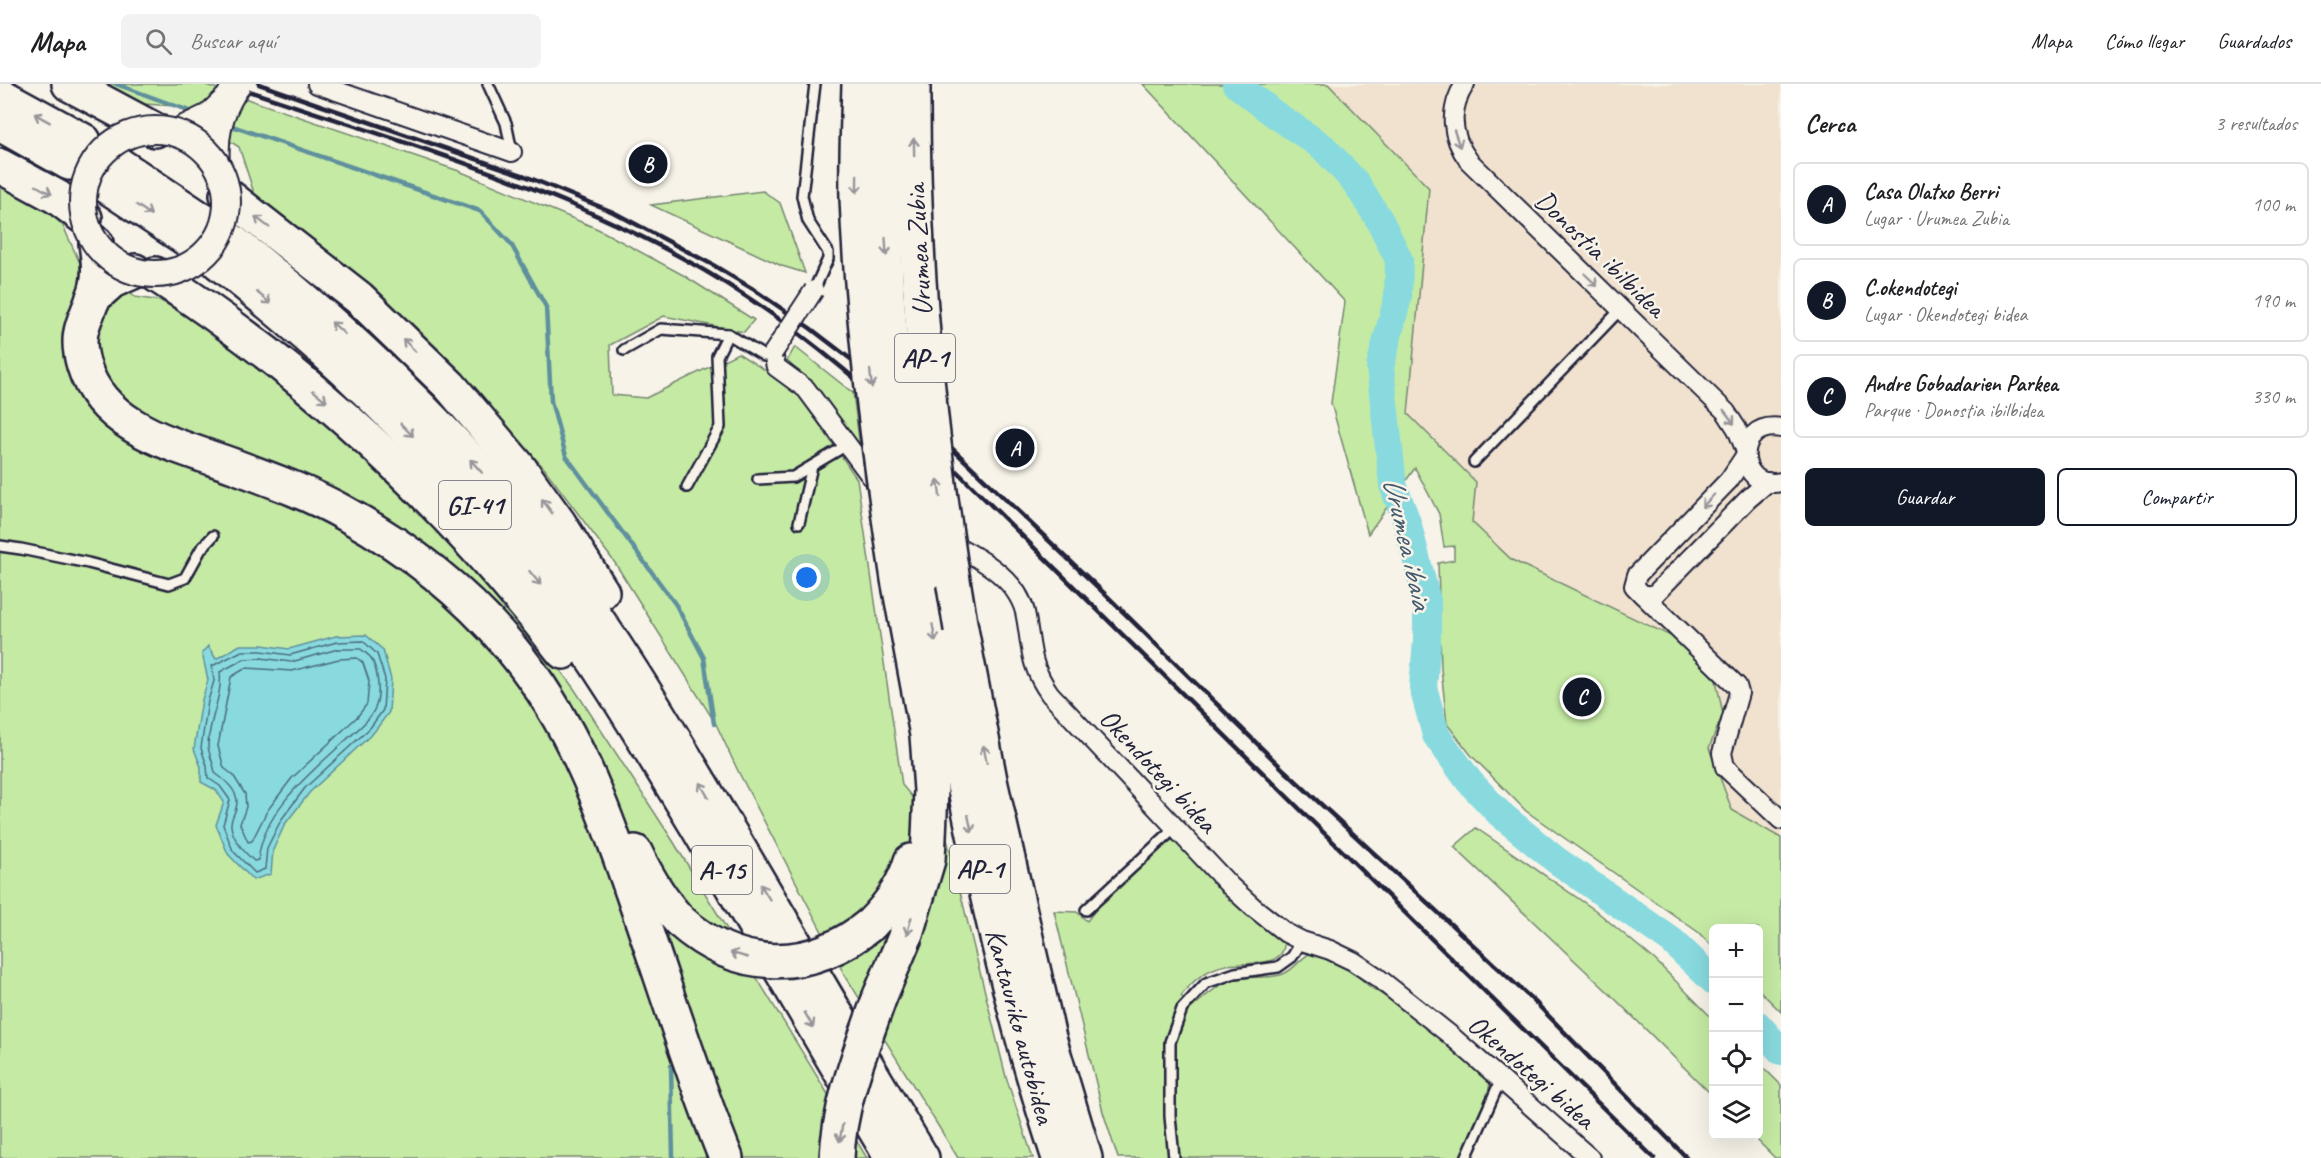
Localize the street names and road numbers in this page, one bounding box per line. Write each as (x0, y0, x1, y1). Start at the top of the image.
street label: Urumea Zubia (897, 181, 939, 317)
street label: Donostia ibilbidea (1528, 182, 1675, 326)
road number: AP-1 (895, 334, 955, 382)
road number: GI-41 (439, 481, 511, 529)
street label: Okendotegi bidea (1092, 701, 1226, 841)
road number: AP-1 (950, 845, 1010, 893)
road number: A-15 (692, 846, 752, 894)
street label: Kantauriko autobidea (978, 925, 1064, 1129)
street label: Okendotegi bidea (1461, 1007, 1604, 1137)

